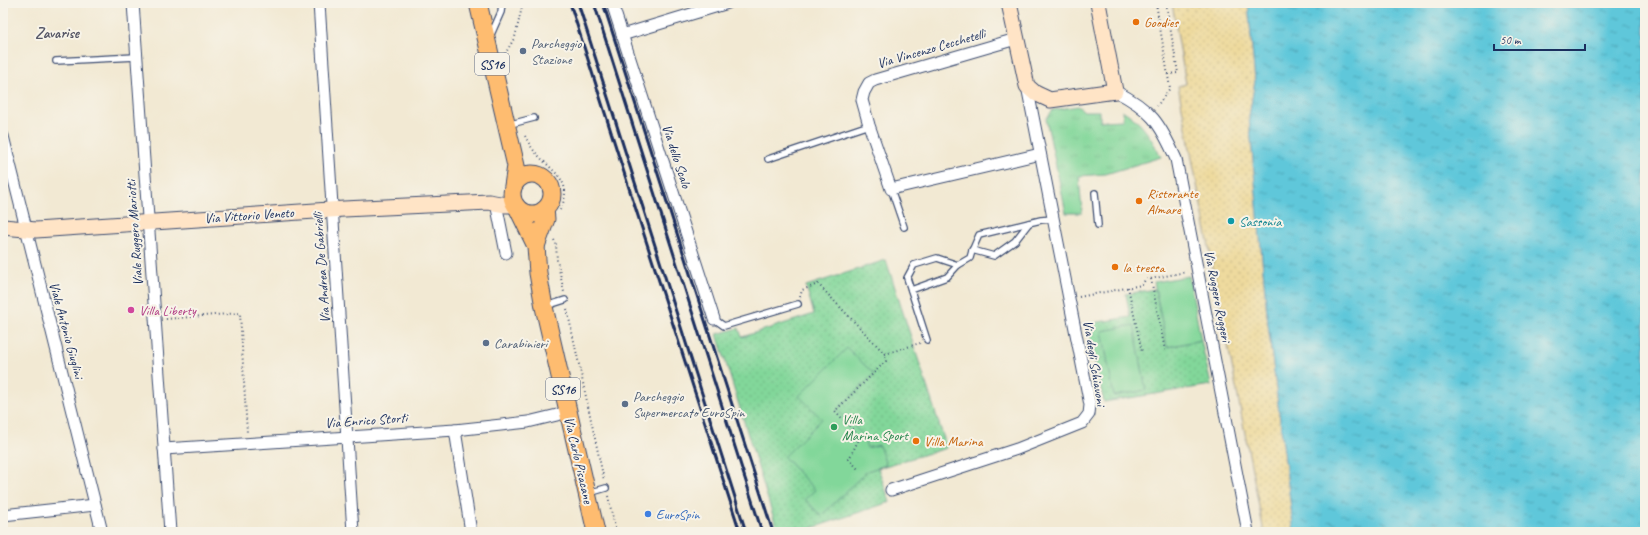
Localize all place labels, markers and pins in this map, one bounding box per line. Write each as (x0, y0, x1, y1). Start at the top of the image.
place label: Goodies (1144, 14, 1179, 31)
marker: Goodies (1131, 17, 1141, 27)
place label: Parcheggio Stazione (531, 35, 582, 68)
marker: Parcheggio Stazione (518, 46, 528, 56)
place label: Ristorante Almare (1147, 185, 1199, 218)
marker: Ristorante Almare (1134, 196, 1144, 206)
place label: Sassonia (1239, 213, 1282, 230)
marker: Sassonia (1226, 216, 1236, 226)
place label: la tressa (1123, 259, 1166, 276)
marker: la tressa (1110, 262, 1120, 272)
place label: Villa Liberty (139, 302, 197, 319)
marker: Villa Liberty (126, 305, 136, 315)
place label: Carabinieri (494, 335, 550, 352)
marker: Carabinieri (481, 338, 491, 348)
place label: Parcheggio Supermercato EuroSpin (633, 388, 745, 421)
marker: Parcheggio Supermercato EuroSpin (620, 399, 630, 409)
place label: Villa Marina Sport (842, 411, 909, 444)
marker: Villa Marina Sport (829, 422, 839, 432)
place label: Villa Marina (924, 433, 984, 450)
marker: Villa Marina (911, 436, 921, 446)
place label: EuroSpin (656, 506, 700, 523)
marker: EuroSpin (643, 509, 653, 519)

